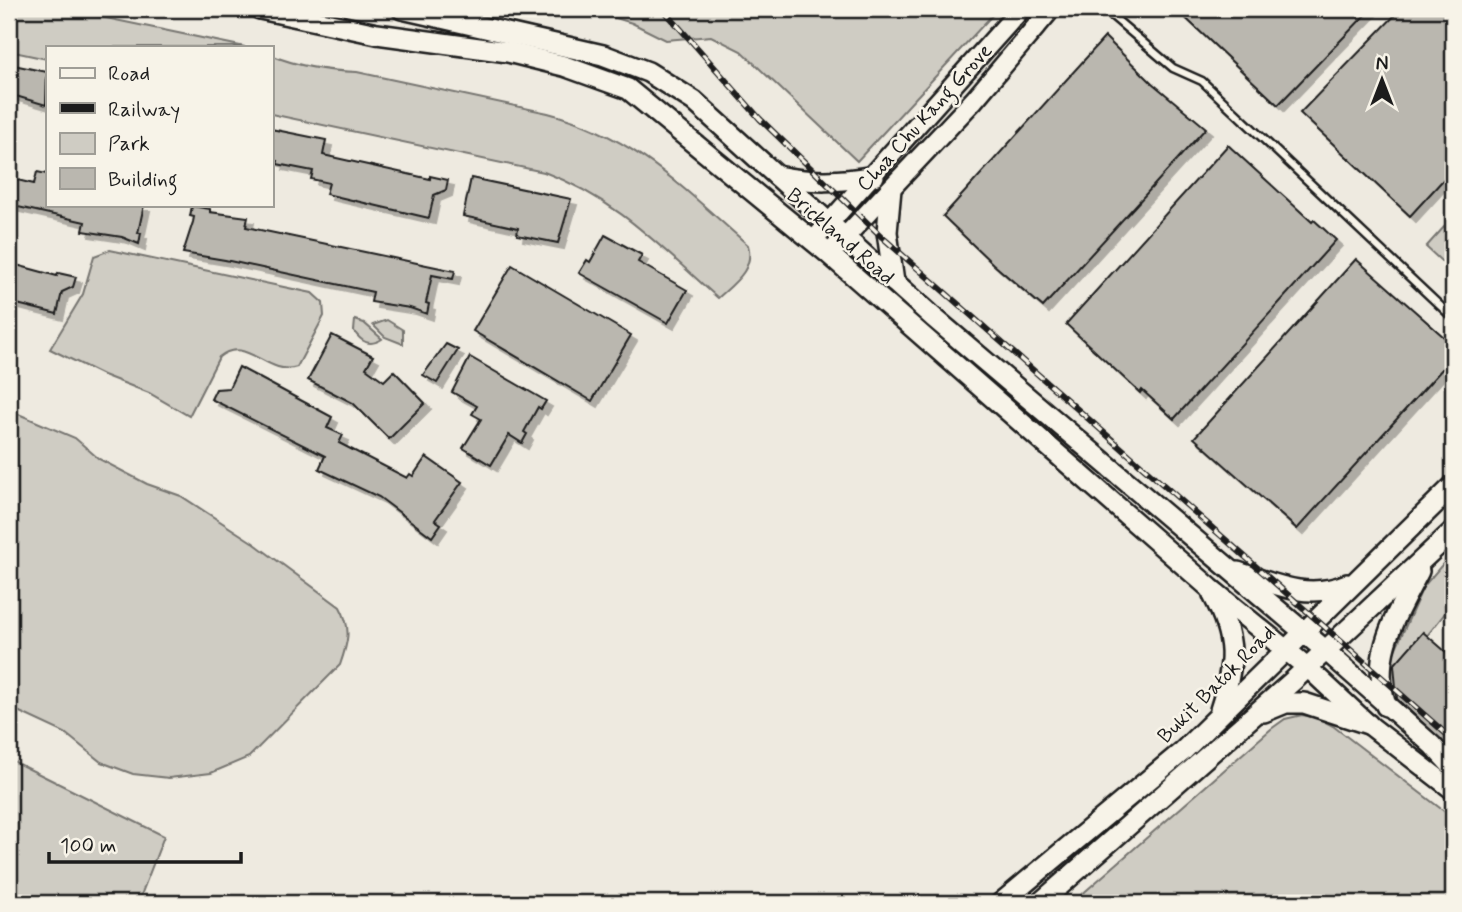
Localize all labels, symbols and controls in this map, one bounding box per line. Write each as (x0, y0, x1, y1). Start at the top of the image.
street label: Choa Chu Kang Grove (851, 38, 1000, 199)
legend (46, 46, 273, 206)
north arrow (1346, 46, 1416, 116)
text: N (1376, 52, 1388, 77)
text: Road (108, 60, 150, 88)
text: Railway (108, 96, 180, 124)
text: Park (108, 130, 150, 158)
text: Building (108, 166, 178, 196)
street label: Brickland Road (780, 182, 900, 291)
street label: Bukit Batok Road (1152, 620, 1282, 750)
scale bar (49, 821, 242, 865)
text: 100 m (60, 832, 116, 860)

